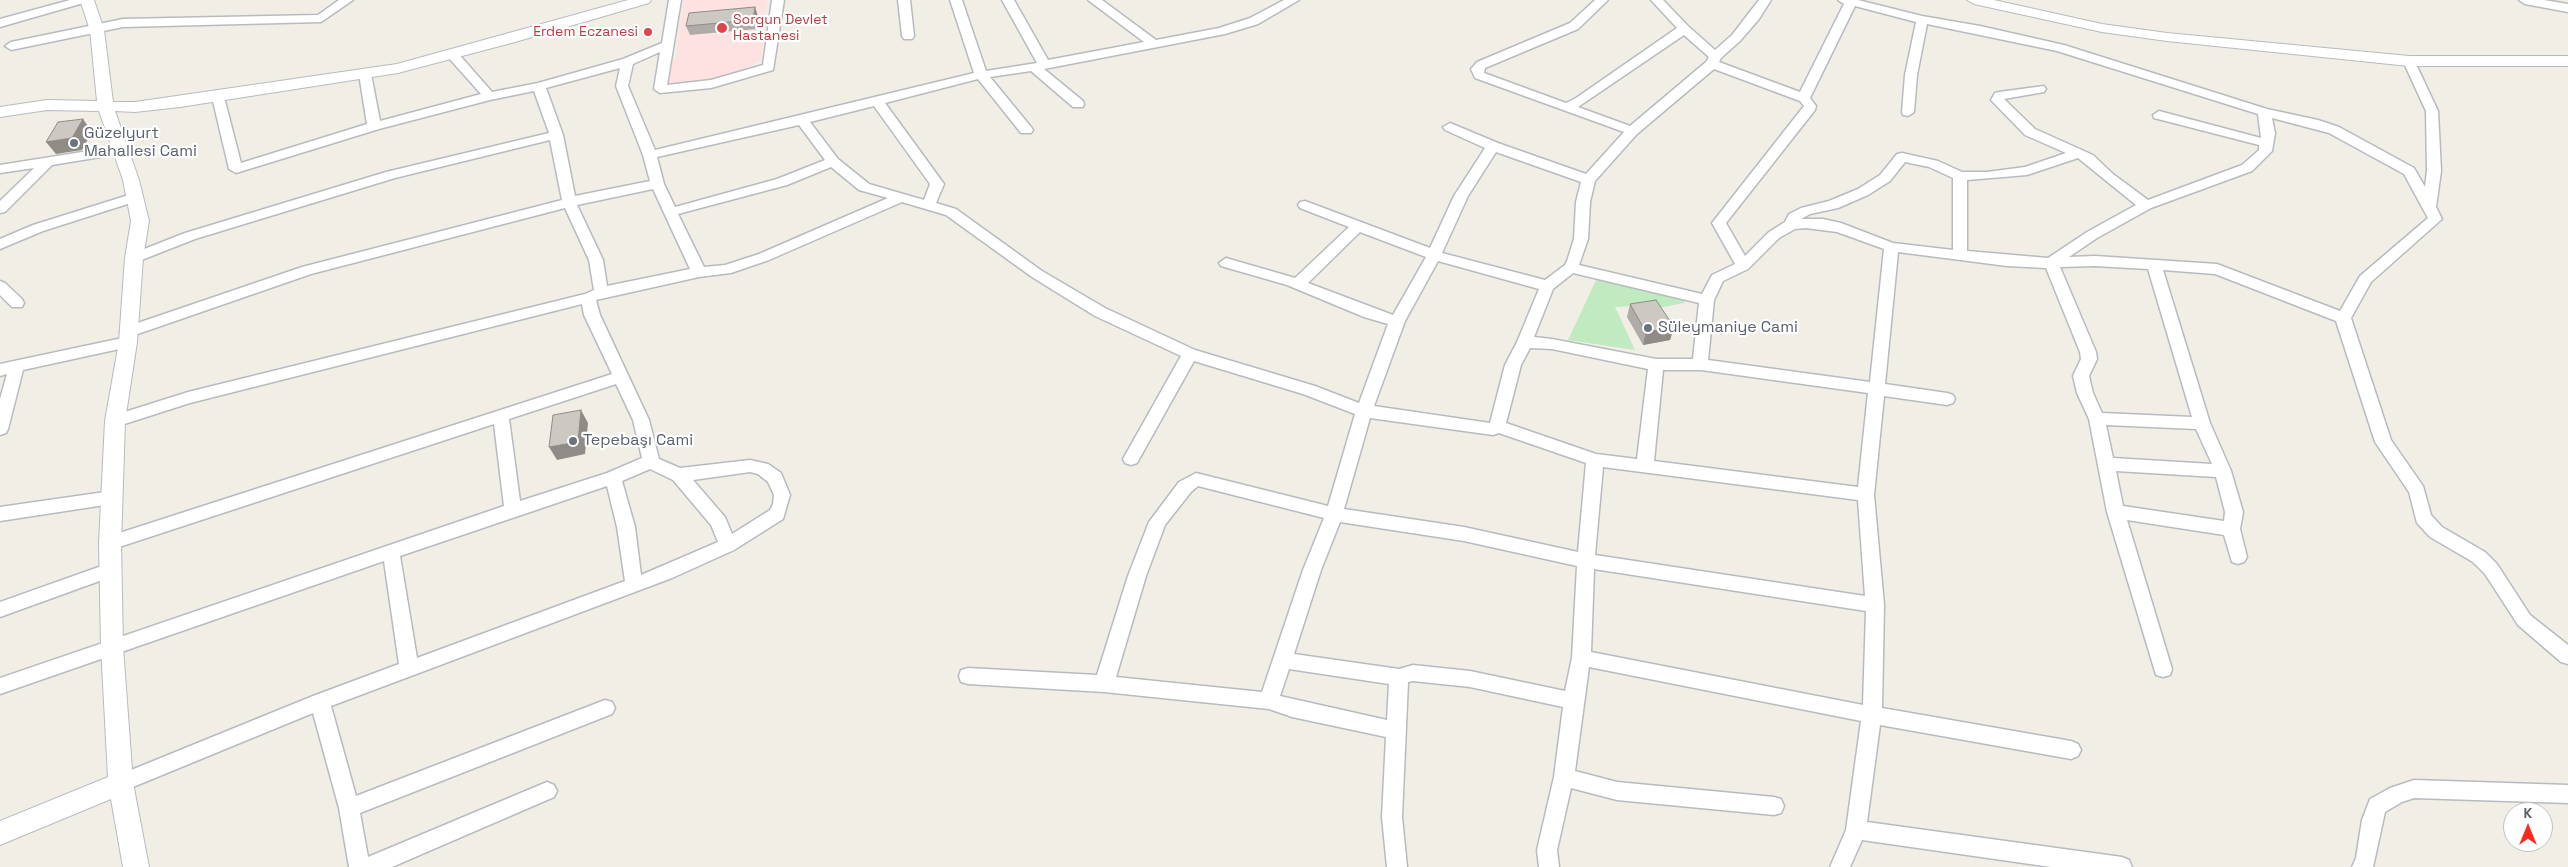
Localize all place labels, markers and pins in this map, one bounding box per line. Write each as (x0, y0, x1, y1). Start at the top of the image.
place label: Sorgun Devlet Hastanesi (733, 12, 828, 44)
marker: Sorgun Devlet Hastanesi (715, 21, 729, 35)
place label: Erdem Eczanesi (533, 24, 638, 40)
marker: Erdem Eczanesi (642, 26, 654, 38)
place label: Güzelyurt Mahallesi Cami (84, 124, 197, 162)
marker: Güzelyurt Mahallesi Cami (68, 137, 80, 149)
place label: Süleymaniye Cami (1658, 318, 1798, 338)
marker: Süleymaniye Cami (1642, 322, 1654, 334)
place label: Tepebaşı Cami (583, 431, 693, 451)
marker: Tepebaşı Cami (567, 435, 579, 447)

